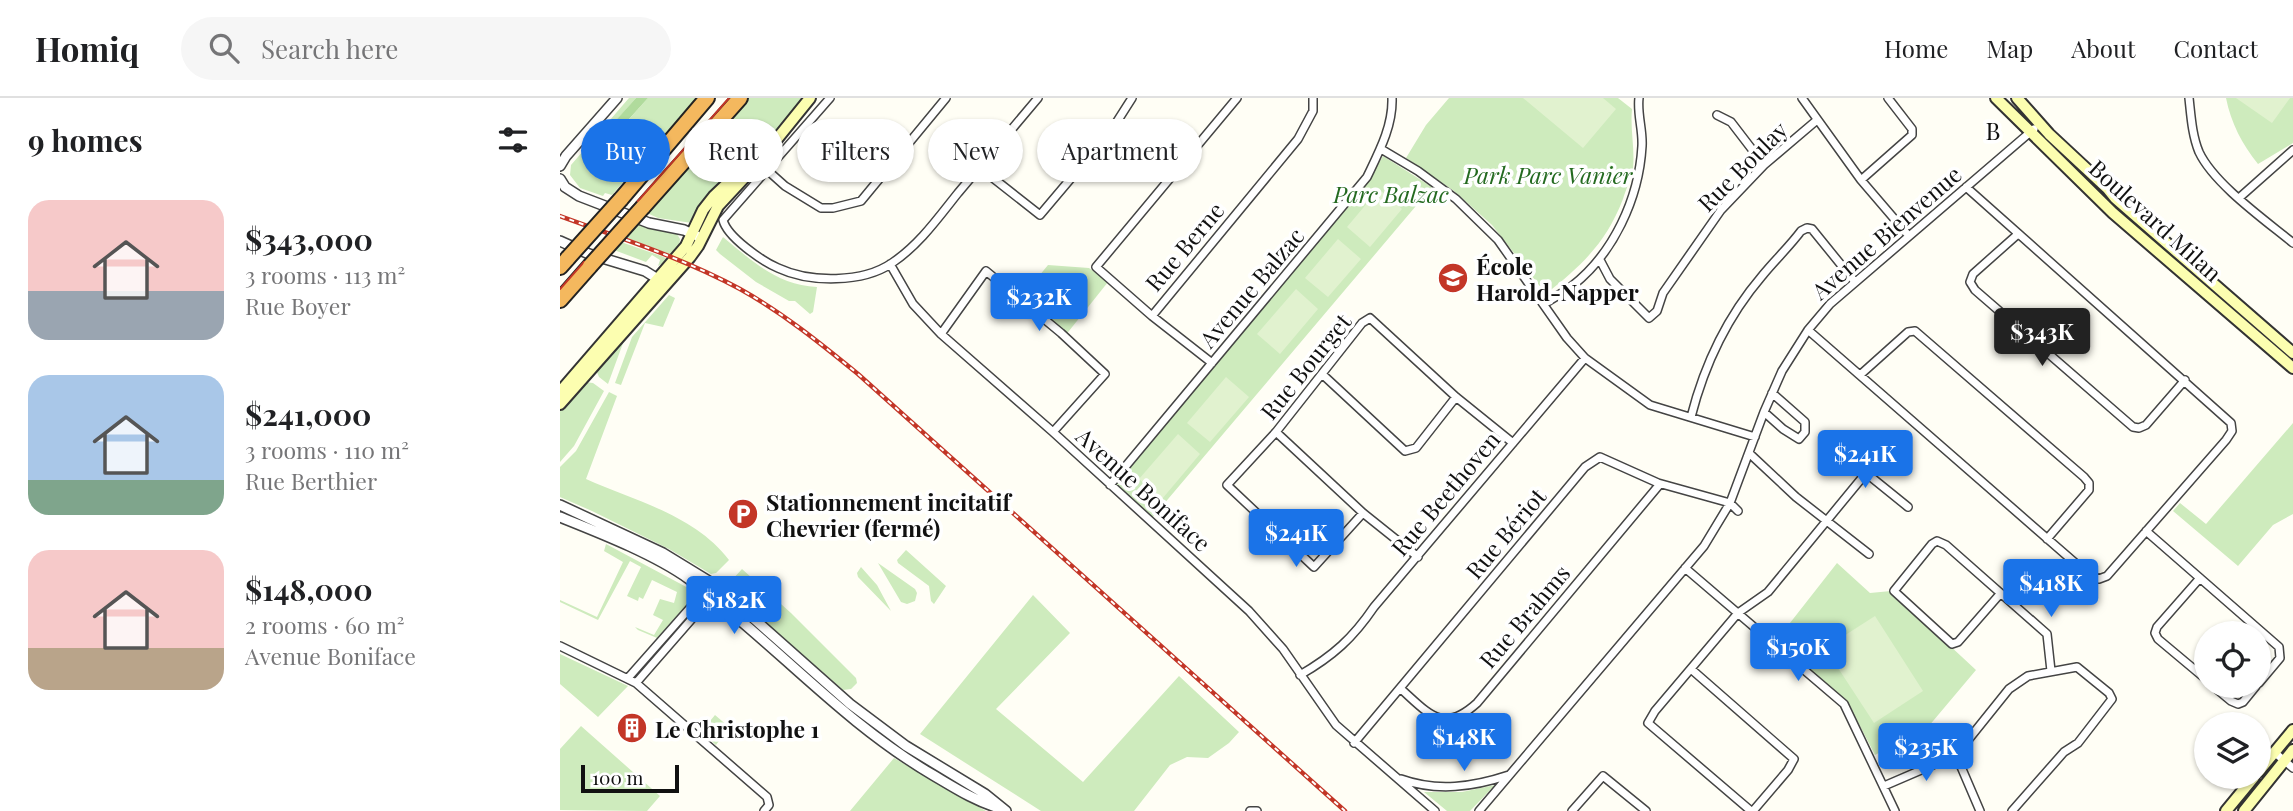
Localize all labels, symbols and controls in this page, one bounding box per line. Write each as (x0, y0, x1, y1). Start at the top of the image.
search box (181, 17, 671, 80)
text: Homiq (35, 26, 139, 70)
icon: search (205, 29, 243, 67)
text: Search here (261, 31, 398, 66)
text: Home (1884, 32, 1948, 64)
text: Map (1986, 32, 2033, 64)
text: About (2071, 32, 2135, 64)
text: Contact (2173, 32, 2258, 64)
street label: Rue Boulay (1690, 114, 1794, 218)
district label: B (1986, 114, 2002, 146)
chip: Buy (581, 119, 670, 182)
chip: Rent (684, 119, 783, 182)
chip: Filters (797, 119, 914, 182)
chip: New (928, 119, 1023, 182)
chip: Apartment (1037, 119, 1202, 182)
text: 9 homes (28, 120, 143, 160)
icon: filters (494, 121, 532, 159)
street label: Boulevard Milan (2083, 152, 2229, 288)
street label: Avenue Bienvenue (1804, 158, 1968, 306)
park label: Park Parc Vanier (1463, 159, 1634, 190)
park label: Parc Balzac (1332, 178, 1449, 209)
street label: Rue Berne (1138, 195, 1230, 297)
text: $343,000 (245, 219, 373, 259)
street label: Avenue Balzac (1191, 221, 1310, 354)
icon: home (84, 228, 168, 312)
place label: École Harold-Napper (1476, 250, 1639, 307)
text: 3 rooms · 113 m² (245, 259, 405, 290)
school or university icon: École Harold-Napper (1436, 261, 1470, 295)
pin: $232K (990, 274, 1088, 333)
text: $232K (1007, 280, 1071, 311)
text: Rue Boyer (245, 290, 351, 321)
street label: Rue Bourget (1253, 306, 1358, 425)
pin: $343K (1993, 308, 2091, 368)
text: $343K (2010, 315, 2074, 346)
text: $241,000 (245, 394, 371, 434)
icon: home (84, 403, 168, 487)
street label: Avenue Boniface (1069, 420, 1218, 558)
street label: Rue Beethoven (1384, 424, 1506, 562)
pin: $241K (1816, 430, 1914, 490)
text: 3 rooms · 110 m² (245, 434, 409, 465)
text: $241K (1834, 437, 1896, 468)
text: Rue Berthier (245, 465, 377, 496)
street label: Rue Bériot (1458, 481, 1553, 585)
place label: Stationnement incitatif Chevrier (fermé) (766, 486, 1013, 543)
parking icon: Stationnement incitatif Chevrier (fermé) (726, 497, 760, 531)
pin: $241K (1247, 510, 1345, 569)
text: $241K (1265, 516, 1327, 547)
street label: Rue Brahms (1472, 558, 1576, 674)
pin: $418K (2002, 560, 2100, 619)
text: $418K (2019, 566, 2083, 597)
text: $148,000 (245, 569, 373, 609)
pin: $182K (685, 576, 783, 636)
icon: home (84, 578, 168, 662)
text: $182K (702, 583, 766, 614)
text: 2 rooms · 60 m² (245, 609, 405, 640)
map controls (2194, 621, 2271, 789)
button: locate (2194, 621, 2271, 698)
pin: $150K (1749, 624, 1847, 683)
text: $150K (1766, 630, 1830, 661)
text: Avenue Boniface (245, 640, 416, 671)
building icon: Le Christophe 1 (615, 711, 649, 745)
button: layers (2194, 712, 2271, 789)
place label: Le Christophe 1 (655, 713, 820, 744)
pin: $148K (1415, 714, 1513, 773)
text: $148K (1432, 720, 1496, 751)
pin: $235K (1877, 724, 1975, 783)
text: $235K (1894, 730, 1958, 761)
scale bar (581, 762, 679, 794)
text: 100 m (592, 764, 643, 790)

